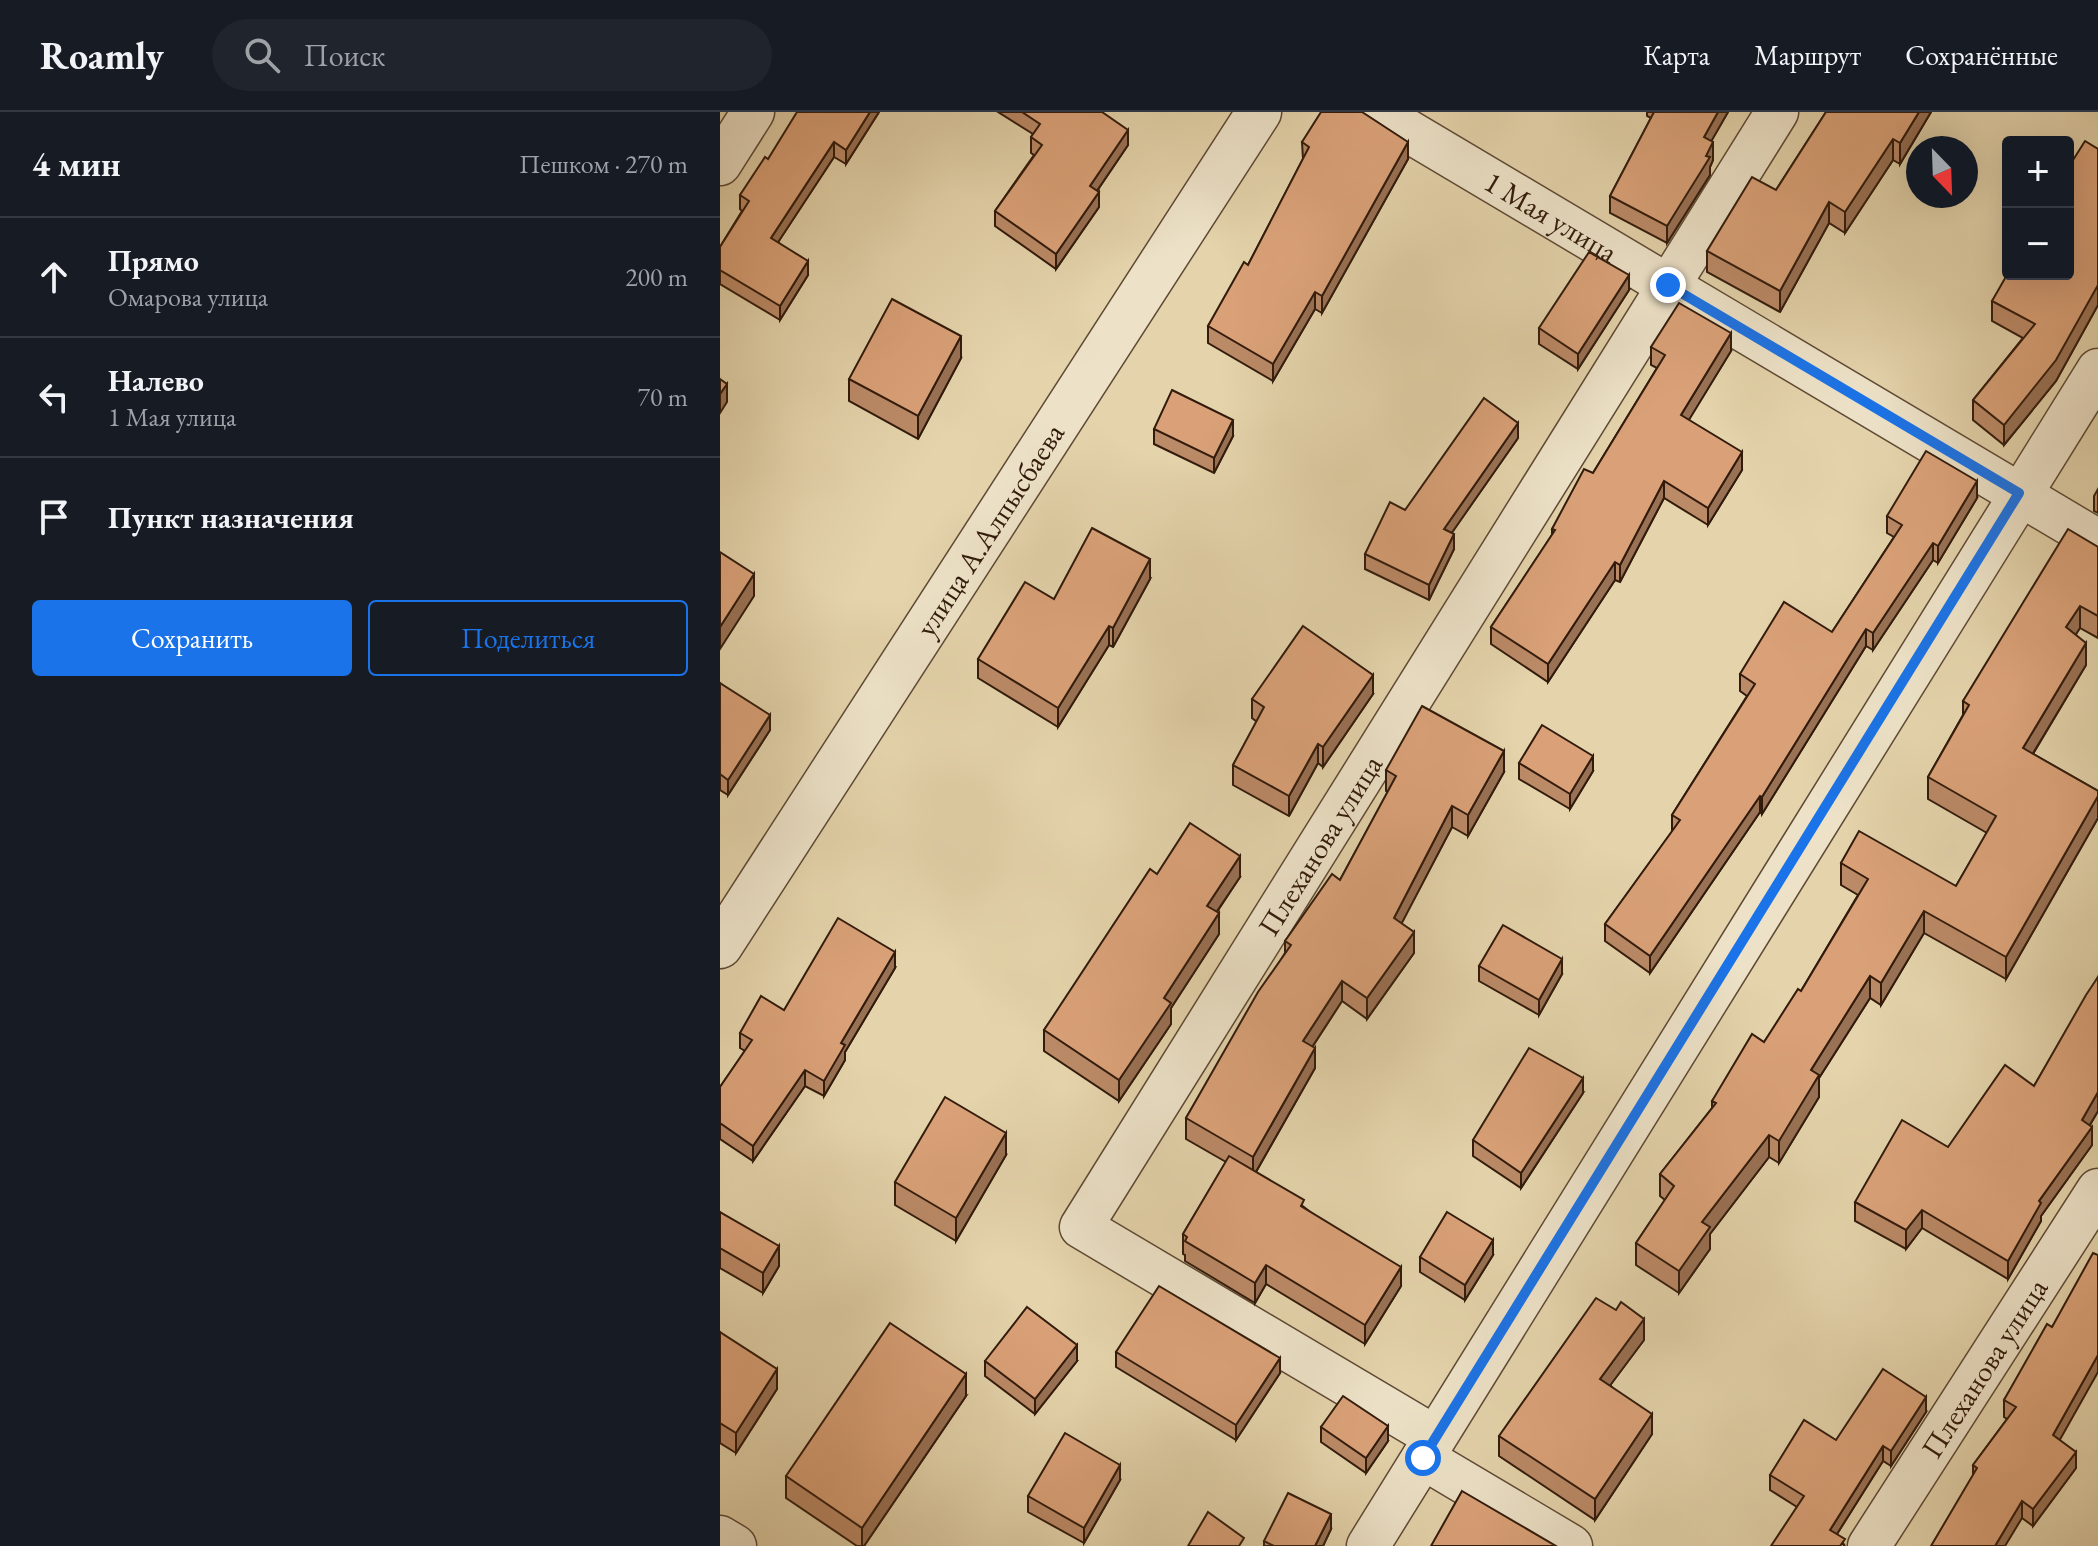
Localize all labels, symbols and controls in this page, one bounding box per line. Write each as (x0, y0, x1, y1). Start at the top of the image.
search box (212, 19, 772, 91)
text: Roamly (40, 31, 164, 80)
icon: search (240, 33, 284, 77)
text: Поиск (304, 36, 385, 75)
text: Карта (1643, 37, 1710, 73)
text: Маршрут (1754, 37, 1861, 73)
text: Сохранённые (1905, 37, 2058, 73)
north arrow (1906, 136, 1978, 208)
map controls (2002, 136, 2074, 280)
button: + (2002, 136, 2074, 208)
text: 4 мин (32, 142, 121, 186)
text: Пешком · 270 m (519, 147, 688, 181)
street label: 1 Мая улица (1478, 162, 1625, 271)
button: − (2002, 208, 2074, 280)
text: Прямо (108, 241, 199, 280)
icon: ahead (32, 255, 76, 299)
text: 200 m (625, 260, 688, 294)
route end (1650, 267, 1686, 303)
text: Омарова улица (108, 280, 268, 314)
text: Налево (108, 361, 204, 400)
icon: left (32, 375, 76, 419)
text: 70 m (638, 380, 688, 414)
text: 1 Мая улица (108, 400, 237, 434)
street label: улица А.Алпысбаева (906, 415, 1073, 644)
icon: arrive (32, 495, 76, 539)
text: Пункт назначения (108, 498, 354, 537)
button: Сохранить (32, 600, 352, 676)
button: Поделиться (368, 600, 688, 676)
street label: Плеханова улица (1248, 747, 1391, 943)
street label: Плеханова улица (1911, 1270, 2056, 1465)
route start (1405, 1440, 1441, 1476)

